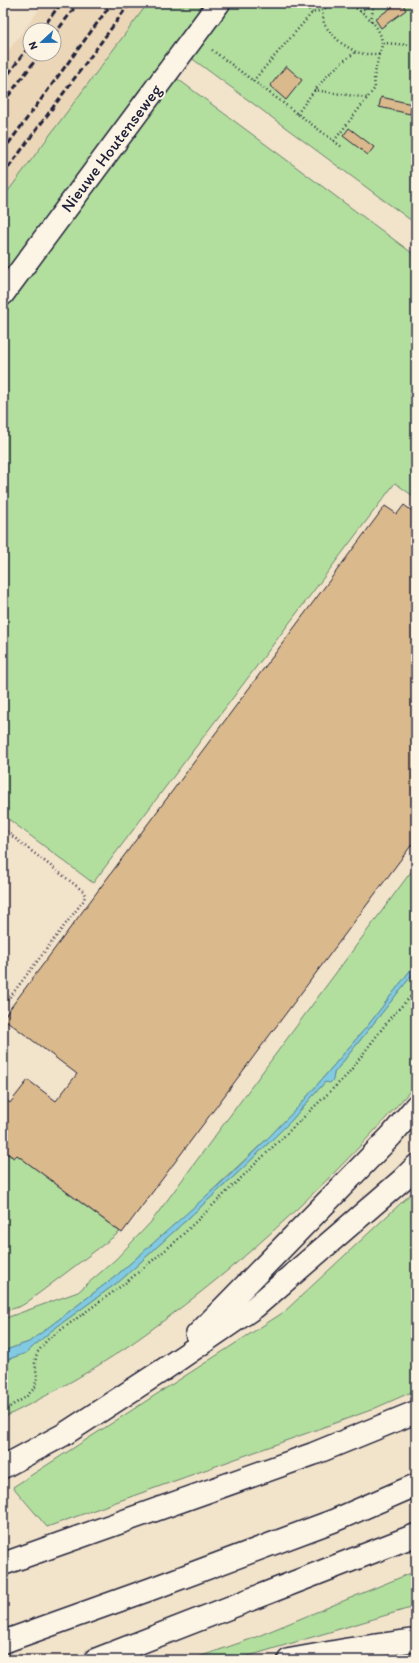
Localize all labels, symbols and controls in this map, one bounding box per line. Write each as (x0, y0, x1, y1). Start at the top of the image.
north arrow (22, 22, 62, 62)
text: N (26, 40, 41, 51)
street label: Nieuwe Houtenseweg (56, 80, 166, 216)

